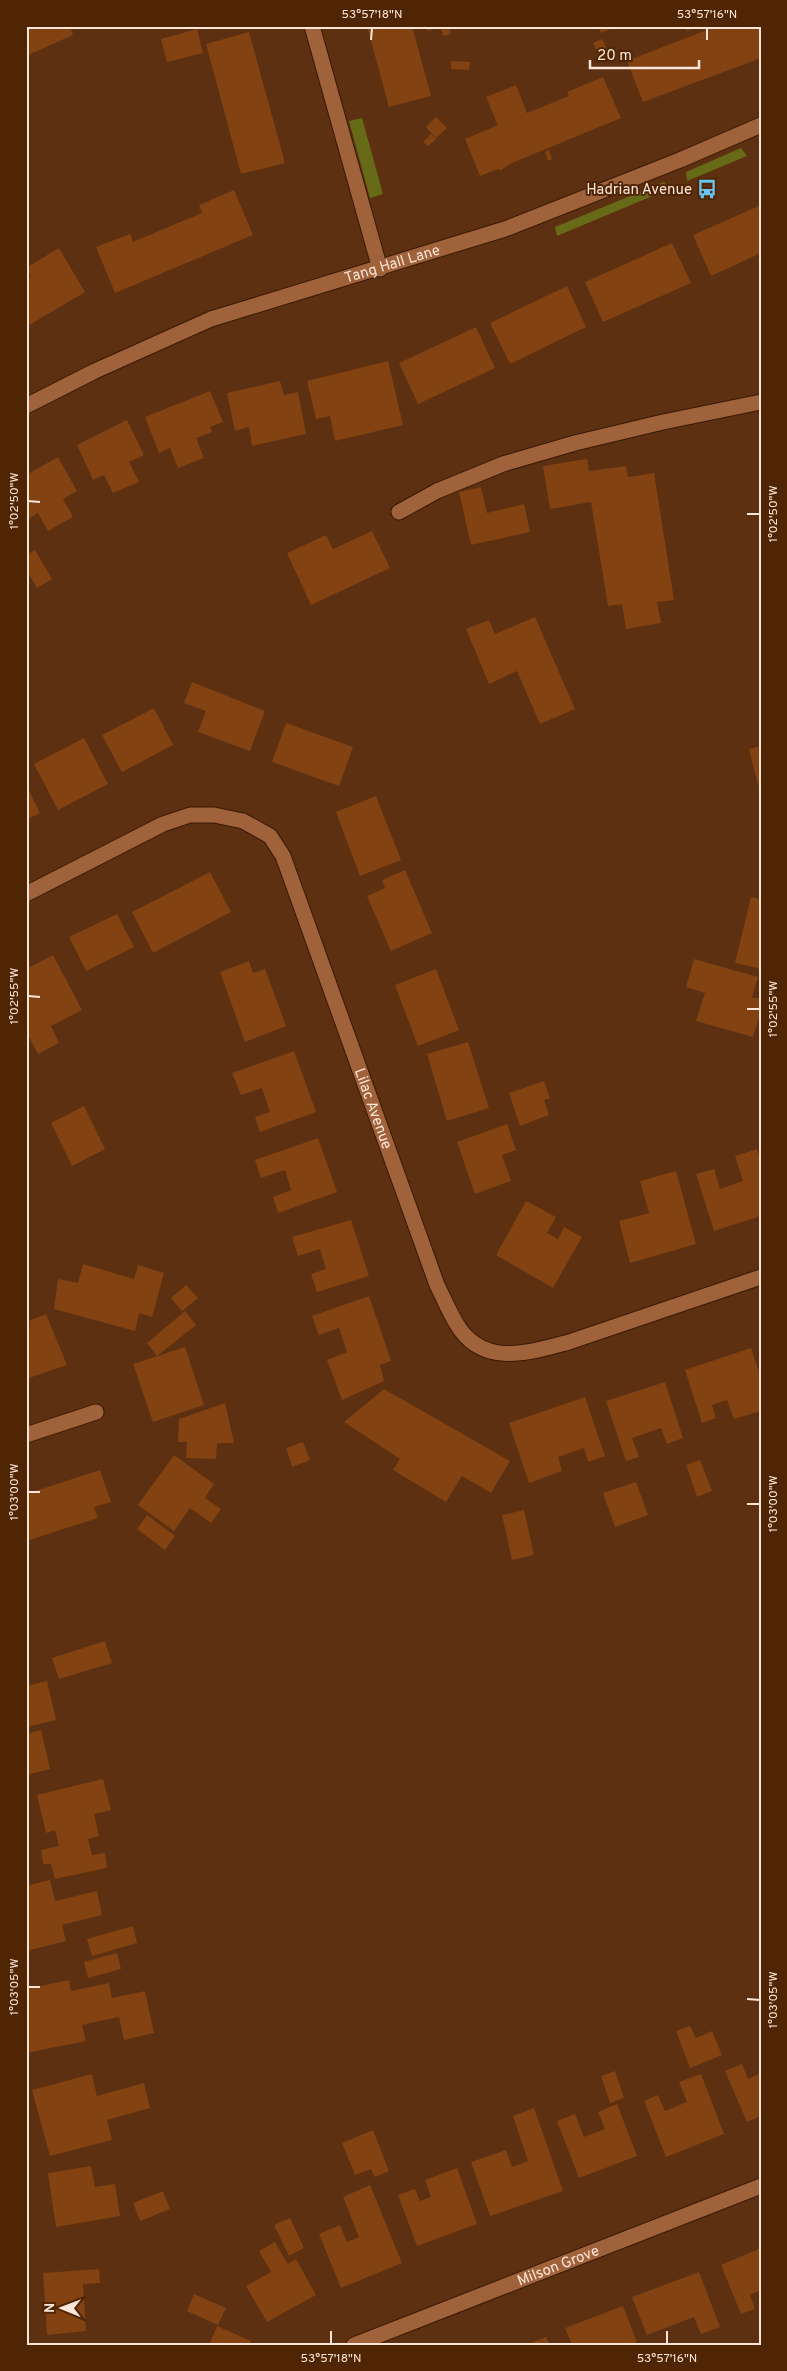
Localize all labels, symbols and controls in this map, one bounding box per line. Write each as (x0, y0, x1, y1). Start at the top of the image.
text: 53°57'18"N (342, 7, 402, 23)
text: 53°57'16"N (677, 7, 737, 23)
scale bar (590, 38, 698, 70)
text: 20 m (597, 47, 632, 66)
bus stop icon: Hadrian Avenue (696, 178, 718, 200)
place label: Hadrian Avenue (586, 181, 692, 200)
street label: Tang Hall Lane (342, 241, 443, 289)
text: 1°02'50"W (7, 472, 23, 530)
text: 1°02'50"W (766, 485, 782, 543)
text: 1°02'55"W (7, 968, 23, 1024)
text: 1°02'55"W (766, 981, 782, 1037)
street label: Lilac Avenue (349, 1066, 396, 1152)
text: 1°03'00"W (7, 1463, 23, 1521)
text: 1°03'00"W (766, 1475, 782, 1533)
text: 1°03'05"W (7, 1959, 23, 2015)
text: 1°03'05"W (766, 1972, 782, 2028)
street label: Milson Grove (515, 2242, 602, 2291)
north arrow (38, 2284, 88, 2334)
text: N (42, 2303, 59, 2313)
text: 53°57'18"N (301, 2351, 361, 2367)
text: 53°57'16"N (637, 2351, 697, 2367)

